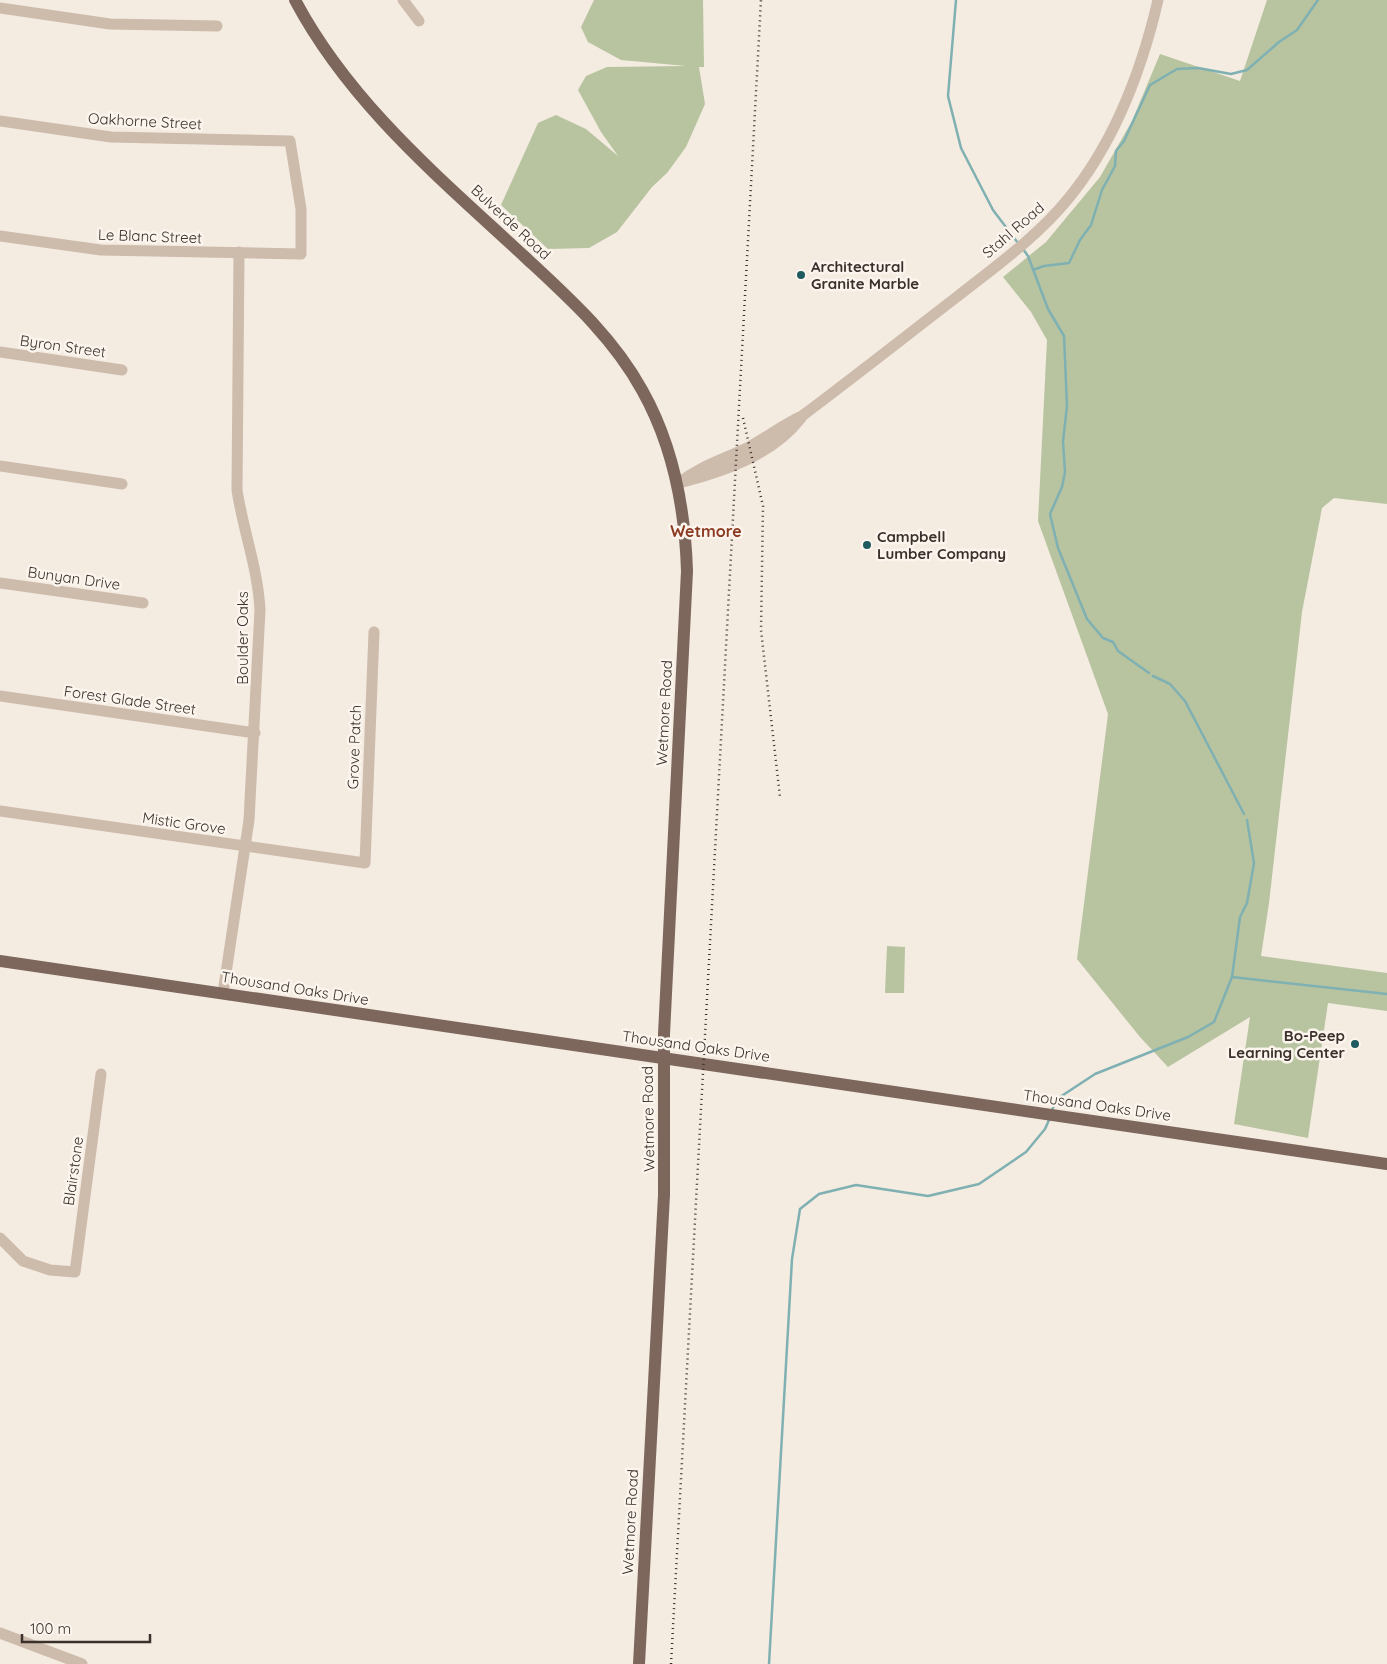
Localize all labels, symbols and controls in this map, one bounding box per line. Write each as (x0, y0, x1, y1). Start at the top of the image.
street label: Oakhorne Street (88, 109, 202, 133)
street label: Bulverde Road (467, 180, 555, 264)
street label: Stahl Road (978, 198, 1048, 262)
street label: Le Blanc Street (98, 225, 202, 247)
place label: Architectural Granite Marble (811, 257, 919, 293)
marker: Architectural Granite Marble (795, 269, 807, 281)
street label: Byron Street (19, 331, 107, 361)
district label: Wetmore (670, 521, 742, 541)
place label: Campbell Lumber Company (877, 527, 1006, 563)
marker: Campbell Lumber Company (861, 539, 873, 551)
street label: Bunyan Drive (26, 562, 122, 594)
street label: Boulder Oaks (233, 591, 252, 685)
street label: Wetmore Road (652, 660, 676, 766)
street label: Forest Glade Street (63, 681, 197, 719)
street label: Grove Patch (343, 704, 365, 790)
street label: Mistic Grove (141, 808, 227, 838)
street label: Thousand Oaks Drive (220, 967, 370, 1009)
street label: Thousand Oaks Drive (621, 1026, 771, 1066)
place label: Bo-Peep Learning Center (1228, 1026, 1345, 1062)
marker: Bo-Peep Learning Center (1349, 1038, 1361, 1050)
street label: Wetmore Road (638, 1066, 658, 1172)
street label: Thousand Oaks Drive (1022, 1085, 1172, 1125)
street label: Blairstone (59, 1135, 87, 1207)
street label: Wetmore Road (618, 1469, 642, 1575)
scale bar (22, 1612, 150, 1644)
text: 100 m (30, 1619, 71, 1638)

